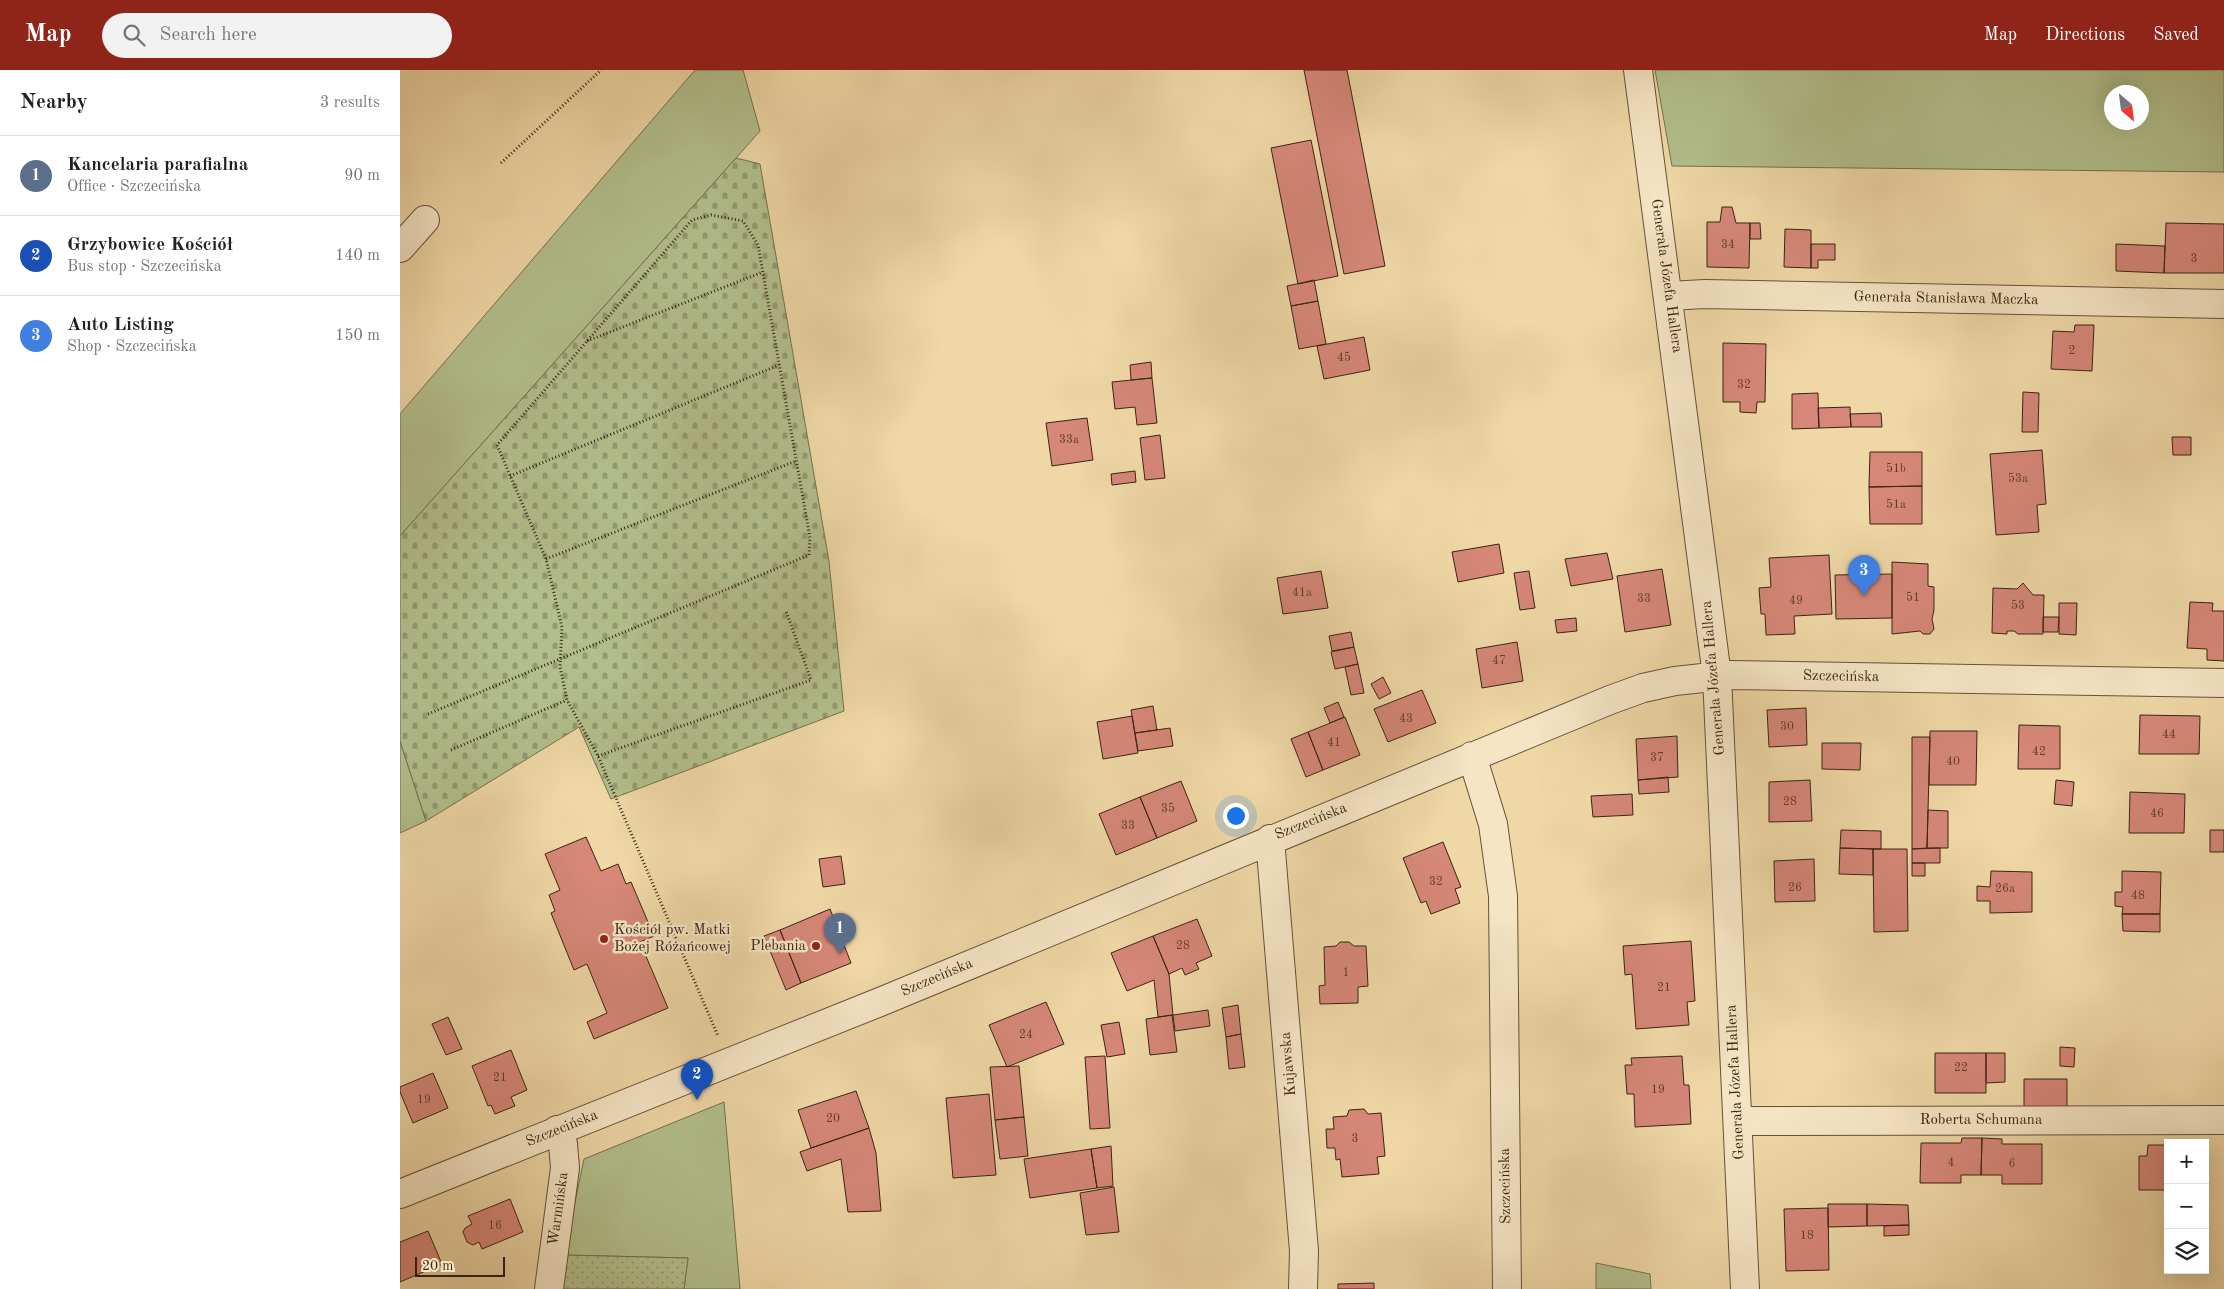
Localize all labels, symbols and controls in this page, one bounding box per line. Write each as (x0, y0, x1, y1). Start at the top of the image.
search box (102, 13, 452, 58)
icon: search (120, 21, 148, 49)
text: Map (25, 23, 72, 47)
text: Search here (160, 26, 257, 45)
text: Map (1984, 26, 2017, 44)
text: Directions (2045, 26, 2125, 44)
text: Saved (2153, 26, 2199, 44)
north arrow (2104, 85, 2149, 130)
text: Nearby (20, 92, 88, 113)
text: 3 results (320, 95, 380, 111)
text: Kancelaria parafialna (67, 156, 248, 175)
text: 1 (31, 168, 41, 184)
text: 90 m (344, 168, 380, 184)
text: Office · Szczecińska (67, 179, 201, 195)
street label: Generała Józefa Hallera (1648, 198, 1684, 355)
text: Grzybowice Kościół (67, 236, 233, 255)
house number: 34 (1721, 239, 1735, 251)
text: 2 (31, 248, 41, 264)
text: 140 m (335, 248, 380, 264)
house number: 3 (2191, 253, 2197, 265)
text: Bus stop · Szczecińska (67, 259, 222, 275)
street label: Generała Stanisława Maczka (1853, 290, 2039, 308)
text: Auto Listing (67, 316, 174, 335)
text: 3 (31, 328, 41, 344)
text: 150 m (335, 328, 380, 344)
text: Shop · Szczecińska (67, 339, 197, 355)
house number: 2 (2069, 345, 2075, 357)
house number: 45 (1337, 351, 1351, 364)
house number: 32 (1737, 379, 1751, 391)
house number: 33a (1059, 434, 1079, 446)
house number: 51b (1886, 462, 1906, 475)
house number: 53a (2008, 472, 2028, 485)
house number: 51a (1886, 498, 1906, 511)
pin: 3 (1848, 555, 1880, 596)
house number: 41a (1292, 587, 1312, 599)
house number: 51 (1906, 591, 1920, 604)
house number: 33 (1637, 593, 1651, 605)
house number: 49 (1789, 595, 1803, 607)
street label: Generała Józefa Hallera (1700, 599, 1728, 756)
house number: 53 (2011, 599, 2025, 612)
house number: 47 (1492, 655, 1506, 667)
street label: Szczecińska (1803, 669, 1880, 685)
house number: 43 (1399, 713, 1413, 725)
house number: 30 (1780, 721, 1794, 733)
house number: 44 (2162, 729, 2176, 741)
house number: 41 (1327, 737, 1341, 749)
house number: 42 (2032, 746, 2046, 758)
house number: 37 (1650, 752, 1664, 764)
house number: 40 (1946, 756, 1960, 768)
house number: 28 (1783, 796, 1797, 808)
street label: Szczecińska (1273, 801, 1350, 843)
house number: 35 (1161, 802, 1175, 815)
your location (1223, 803, 1249, 829)
house number: 46 (2150, 808, 2164, 820)
house number: 33 (1121, 820, 1135, 832)
house number: 32 (1429, 876, 1443, 888)
house number: 26 (1788, 882, 1802, 894)
house number: 26a (1995, 883, 2015, 895)
house number: 48 (2131, 890, 2145, 902)
pin: 1 (824, 913, 856, 954)
place label: Kościół pw. Matki Bożej Różańcowej (614, 923, 731, 955)
marker: Kościół pw. Matki Bożej Różańcowej (598, 933, 610, 945)
place label: Plebania (750, 939, 807, 954)
marker: Plebania (810, 940, 822, 952)
house number: 28 (1176, 940, 1190, 952)
street label: Szczecińska (899, 956, 976, 1000)
house number: 1 (1343, 967, 1349, 979)
house number: 21 (1657, 982, 1671, 994)
street label: Generała Józefa Hallera (1724, 1003, 1748, 1160)
house number: 24 (1019, 1029, 1033, 1041)
street label: Kujawska (1279, 1031, 1299, 1097)
pin: 2 (681, 1059, 713, 1100)
house number: 22 (1954, 1062, 1968, 1074)
house number: 21 (493, 1072, 507, 1084)
house number: 19 (1651, 1084, 1665, 1096)
house number: 19 (417, 1094, 431, 1106)
street label: Szczecińska (524, 1108, 601, 1150)
house number: 20 (826, 1113, 840, 1125)
street label: Roberta Schumana (1920, 1113, 2043, 1128)
house number: 3 (1352, 1133, 1358, 1145)
map controls (2164, 1139, 2209, 1274)
button: + (2164, 1139, 2209, 1184)
street label: Szczecińska (1498, 1147, 1514, 1224)
house number: 4 (1948, 1157, 1955, 1169)
house number: 6 (2009, 1158, 2016, 1170)
street label: Warmińska (546, 1171, 572, 1247)
button: − (2164, 1184, 2209, 1229)
house number: 16 (488, 1220, 502, 1232)
button: layers (2164, 1229, 2209, 1274)
house number: 18 (1800, 1230, 1814, 1242)
scale bar (415, 1254, 505, 1277)
text: 20 m (422, 1259, 453, 1273)

